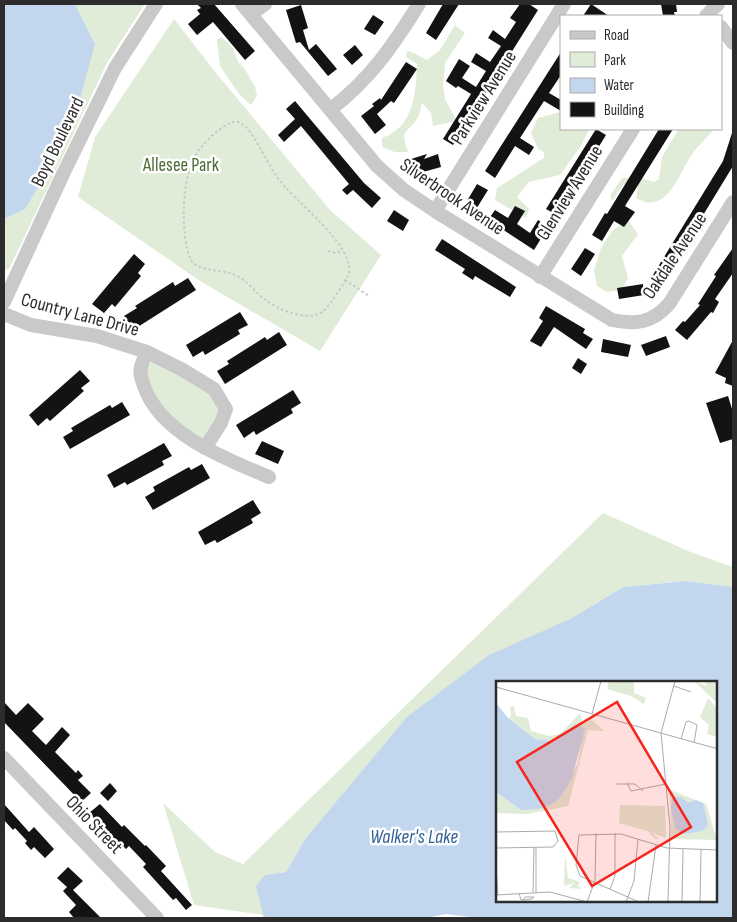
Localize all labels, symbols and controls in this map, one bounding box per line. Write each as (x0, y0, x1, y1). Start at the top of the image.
legend (560, 15, 722, 130)
text: Road (604, 26, 629, 45)
street label: Parkview Avenue (446, 47, 522, 149)
text: Park (604, 51, 626, 70)
text: Water (604, 76, 635, 95)
street label: Boyd Boulevard (26, 93, 90, 191)
text: Building (604, 101, 644, 120)
street label: Glenview Avenue (532, 141, 608, 245)
park label: Allesee Park (142, 154, 220, 177)
street label: Silverbrook Avenue (395, 154, 509, 240)
street label: Oakdale Avenue (638, 208, 712, 304)
street label: Country Lane Drive (18, 288, 142, 342)
inset map (496, 681, 717, 902)
street label: Ohio Street (61, 791, 127, 859)
water label: Walker's Lake (370, 825, 458, 849)

